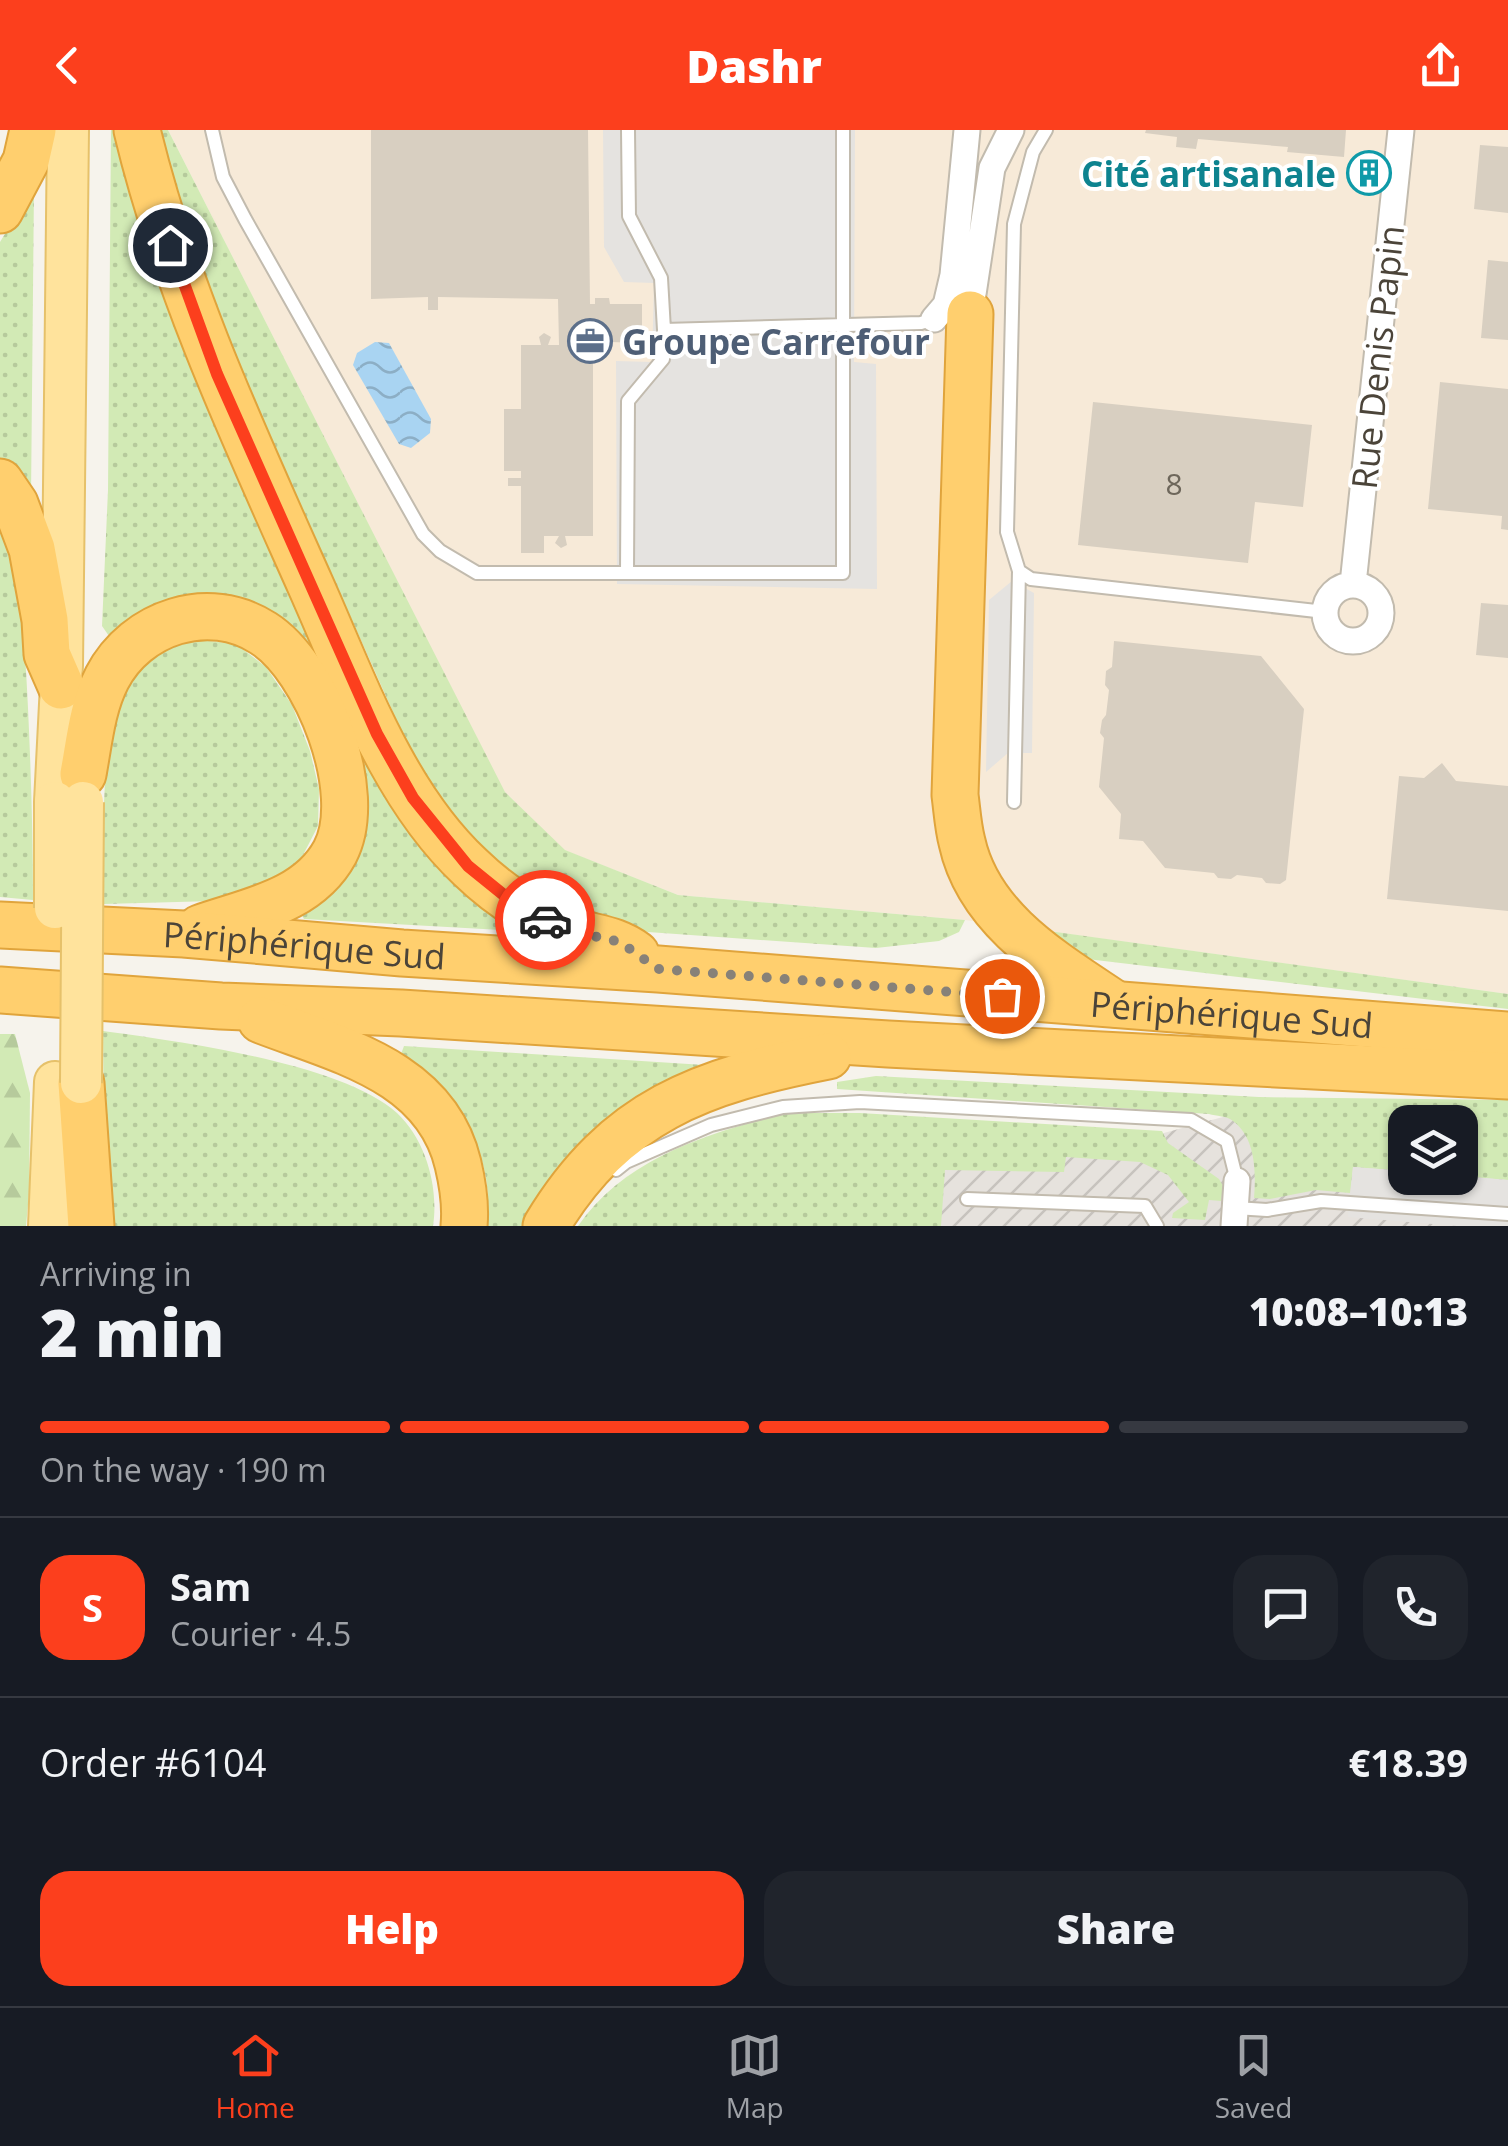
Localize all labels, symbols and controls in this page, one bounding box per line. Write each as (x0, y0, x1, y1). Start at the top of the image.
text: Dashr (686, 35, 822, 96)
icon: back (40, 38, 95, 93)
icon: share (1413, 38, 1468, 93)
place label: Cité artisanale (1081, 150, 1336, 197)
building icon: Cité artisanale (1346, 150, 1392, 196)
pin (128, 203, 213, 288)
icon: home (143, 218, 198, 273)
street label: Rue Denis Papin (1340, 223, 1414, 491)
office icon: Groupe Carrefour (567, 318, 613, 364)
place label: Groupe Carrefour (622, 318, 930, 365)
house number: 8 (1165, 463, 1183, 504)
courier (495, 870, 595, 970)
icon: car (518, 893, 573, 948)
street label: Périphérique Sud (162, 910, 447, 979)
pin (960, 954, 1045, 1039)
icon: bag (975, 969, 1030, 1024)
street label: Périphérique Sud (1089, 979, 1375, 1048)
map controls (1388, 1105, 1478, 1195)
button: layers (1388, 1105, 1478, 1195)
text: Arriving in (40, 1252, 192, 1295)
text: 10:08–10:13 (1249, 1285, 1468, 1337)
text: 2 min (40, 1288, 225, 1376)
text: On the way · 190 m (40, 1448, 327, 1491)
button: chat (1233, 1555, 1338, 1660)
button: phone (1363, 1555, 1468, 1660)
text: Sam (170, 1560, 251, 1612)
text: S (82, 1581, 103, 1633)
text: Courier · 4.5 (170, 1612, 351, 1655)
text: Order #6104 (40, 1736, 267, 1788)
text: €18.39 (1349, 1736, 1468, 1788)
button: Help (40, 1871, 744, 1986)
button: Share (764, 1871, 1468, 1986)
tab: Home (216, 2028, 295, 2126)
tab: Map (726, 2028, 784, 2126)
tab: Saved (1215, 2028, 1292, 2126)

